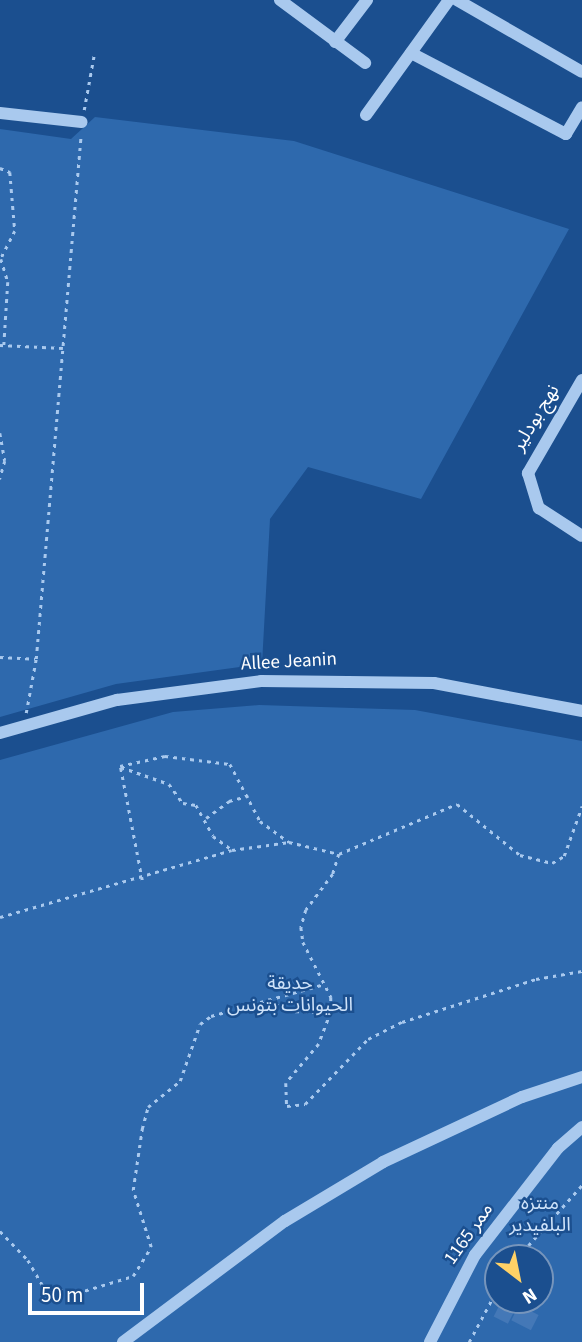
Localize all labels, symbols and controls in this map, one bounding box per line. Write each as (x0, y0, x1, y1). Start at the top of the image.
street label: نهج بودلير (507, 381, 565, 455)
street label: Allee Jeanin (240, 648, 338, 676)
park label: حديقة الحيوانات بتونس (227, 973, 353, 1017)
park label: منتزه البلفيدير (509, 1193, 571, 1237)
street label: ممر 1165 (440, 1199, 498, 1269)
north arrow (484, 1244, 554, 1314)
scale bar (32, 1268, 147, 1312)
text: 50 m (41, 1280, 83, 1310)
text: N (517, 1281, 542, 1310)

